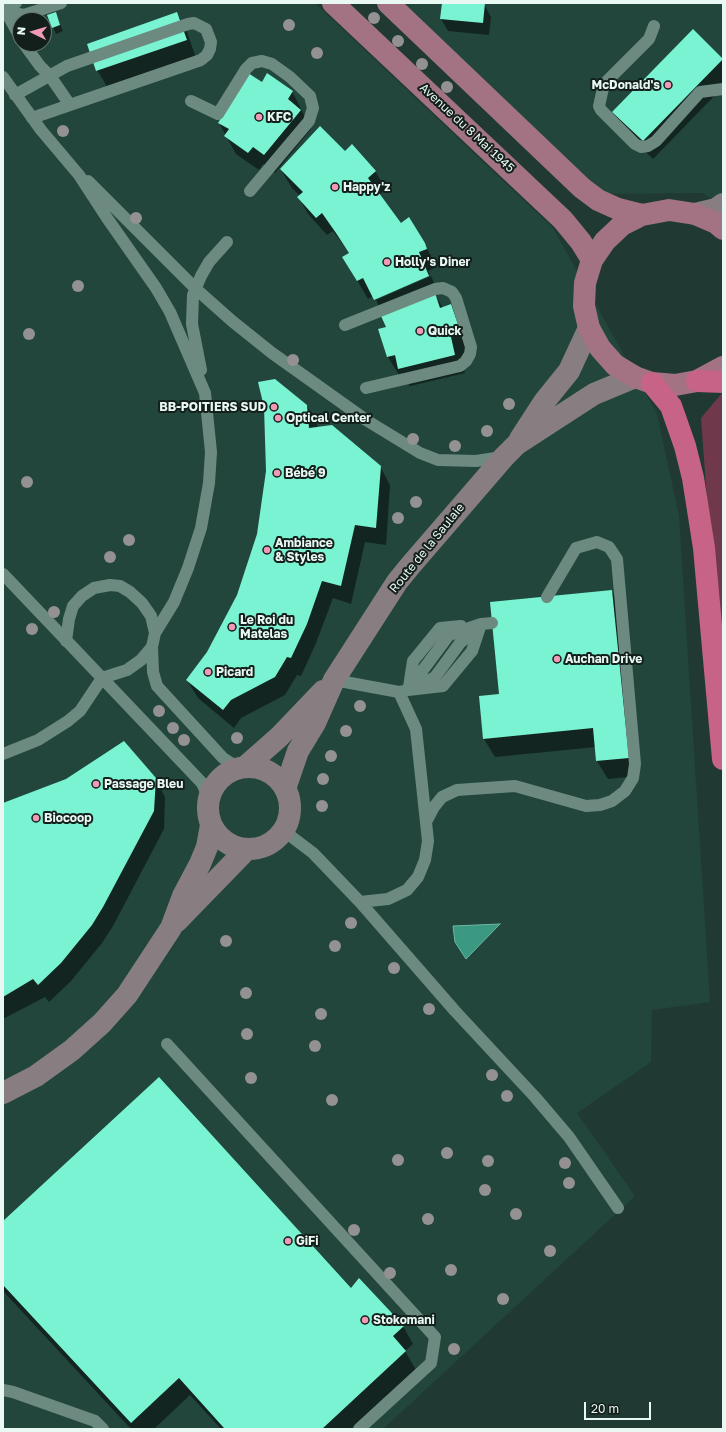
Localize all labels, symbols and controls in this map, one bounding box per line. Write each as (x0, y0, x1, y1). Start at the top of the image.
north arrow (12, 12, 52, 52)
text: N (14, 26, 27, 36)
place label: McDonald's (591, 78, 660, 92)
street label: Avenue du 8 Mai 1945 (417, 80, 517, 176)
marker: McDonald's (663, 80, 673, 90)
place label: KFC (267, 110, 291, 124)
marker: KFC (254, 112, 264, 122)
place label: Happy'z (343, 180, 390, 194)
marker: Happy'z (330, 182, 340, 192)
place label: Holly's Diner (395, 255, 470, 269)
marker: Holly's Diner (382, 257, 392, 267)
place label: Quick (428, 324, 462, 338)
marker: Quick (415, 326, 425, 336)
place label: BB-POITIERS SUD (159, 400, 266, 414)
marker: BB-POITIERS SUD (269, 402, 279, 412)
place label: Optical Center (286, 411, 371, 425)
marker: Optical Center (273, 413, 283, 423)
place label: Bébé 9 (285, 466, 326, 480)
marker: Bébé 9 (272, 468, 282, 478)
street label: Route de la Saulaie (387, 500, 467, 596)
place label: Ambiance & Styles (275, 536, 333, 564)
marker: Ambiance & Styles (262, 545, 272, 555)
place label: Le Roi du Matelas (240, 613, 293, 641)
marker: Le Roi du Matelas (227, 622, 237, 632)
place label: Auchan Drive (565, 652, 642, 666)
marker: Auchan Drive (552, 654, 562, 664)
place label: Picard (216, 665, 253, 679)
marker: Picard (203, 667, 213, 677)
place label: Passage Bleu (104, 777, 183, 791)
marker: Passage Bleu (91, 779, 101, 789)
place label: Biocoop (44, 811, 92, 825)
marker: Biocoop (31, 813, 41, 823)
place label: GiFi (296, 1234, 319, 1248)
marker: GiFi (283, 1236, 293, 1246)
place label: Stokomani (373, 1313, 435, 1327)
marker: Stokomani (360, 1315, 370, 1325)
scale bar (586, 1394, 653, 1420)
text: 20 m (591, 1401, 619, 1416)

